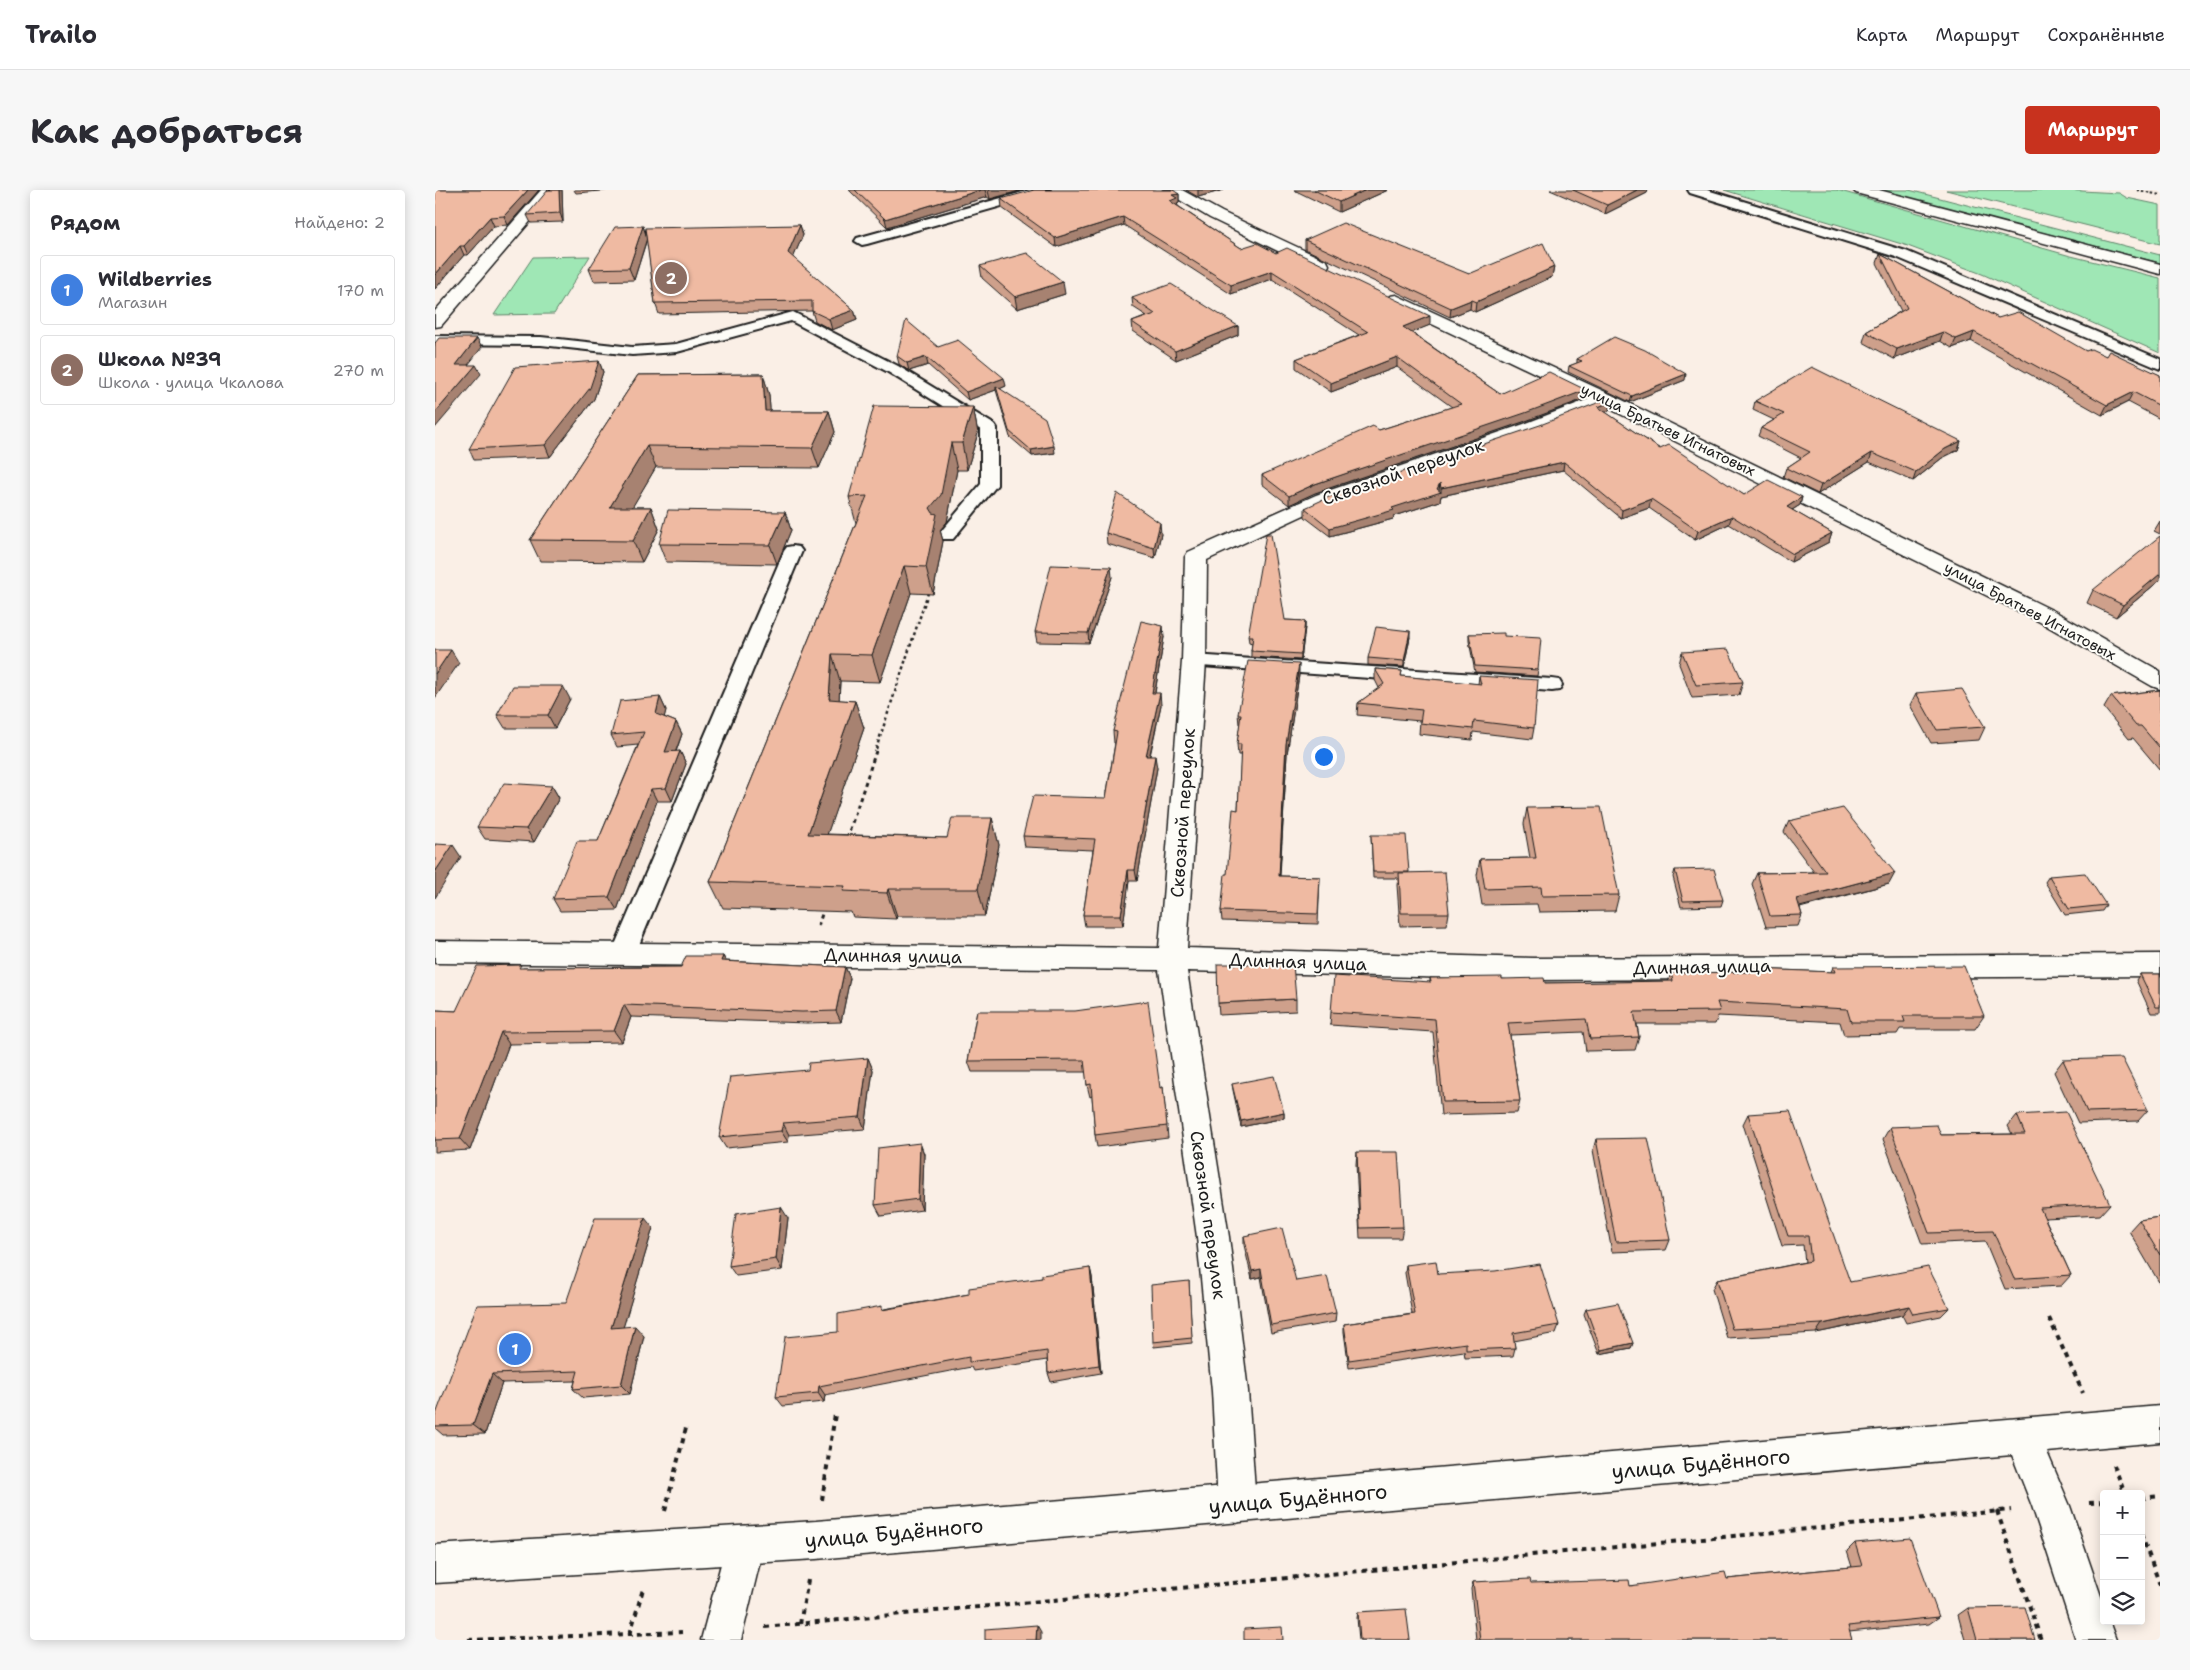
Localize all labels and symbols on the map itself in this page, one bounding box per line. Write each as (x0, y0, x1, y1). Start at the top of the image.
pin: 2 (655, 259, 687, 297)
street label: улица Братьев Игнатовых (1577, 379, 1759, 481)
street label: Сквозной переулок (1319, 433, 1488, 511)
street label: улица Братьев Игнатовых (1941, 557, 2120, 665)
street label: Сквозной переулок (1165, 727, 1201, 899)
your location (1311, 744, 1337, 770)
street label: Длинная улица (824, 943, 962, 969)
street label: Длинная улица (1229, 948, 1367, 976)
street label: Длинная улица (1633, 954, 1771, 980)
street label: Сквозной переулок (1184, 1129, 1232, 1301)
pin: 1 (499, 1330, 531, 1368)
street label: улица Будённого (1610, 1442, 1792, 1486)
street label: улица Будённого (1207, 1477, 1389, 1521)
street label: улица Будённого (803, 1511, 985, 1555)

